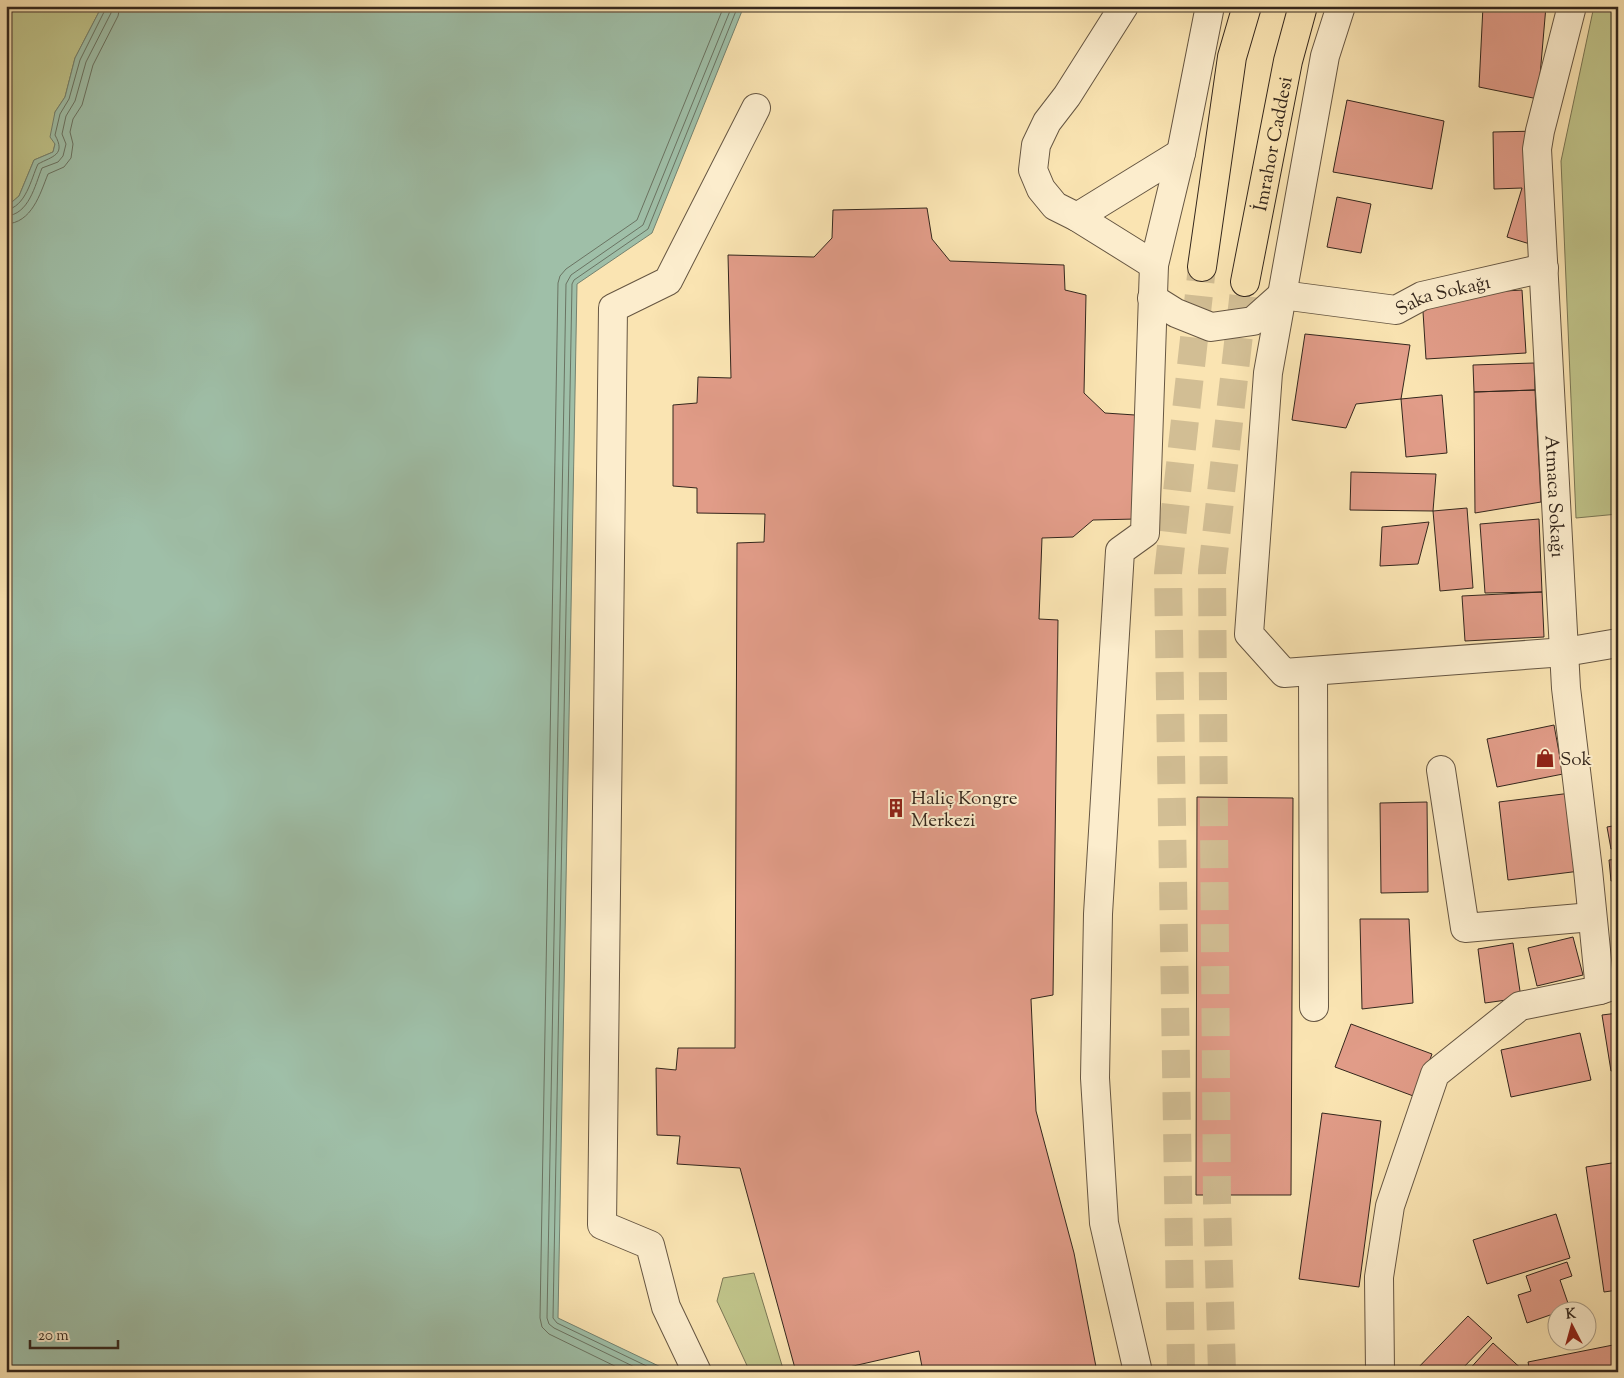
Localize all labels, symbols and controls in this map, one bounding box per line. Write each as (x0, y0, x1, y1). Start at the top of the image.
street label: İmrahor Caddesi (1248, 74, 1301, 214)
street label: Saka Sokağı (1391, 270, 1493, 324)
street label: Atmaca Sokağı (1536, 434, 1570, 558)
shop icon: Sok (1534, 747, 1556, 769)
place label: Sok (1560, 747, 1593, 774)
place label: Haliç Kongre Merkezi (911, 786, 1018, 835)
building icon: Haliç Kongre Merkezi (885, 797, 907, 819)
north arrow (1546, 1300, 1596, 1350)
text: K (1565, 1304, 1578, 1326)
scale bar (30, 1318, 118, 1350)
text: 20 m (38, 1326, 69, 1347)

